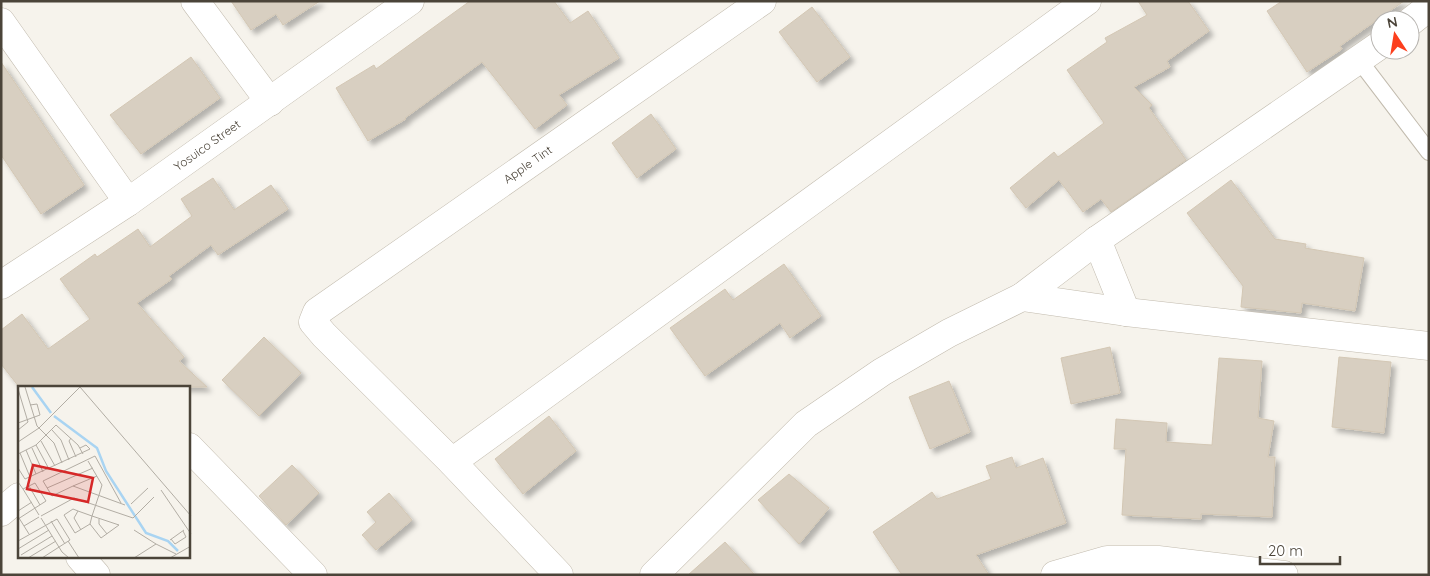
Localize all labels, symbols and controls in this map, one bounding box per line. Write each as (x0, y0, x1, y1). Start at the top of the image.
north arrow (1370, 10, 1420, 60)
text: N (1385, 12, 1399, 32)
street label: Yosuico Street (171, 116, 243, 174)
street label: Apple Tint (500, 142, 555, 186)
inset map (18, 386, 190, 558)
scale bar (1260, 534, 1340, 566)
text: 20 m (1268, 541, 1303, 560)

